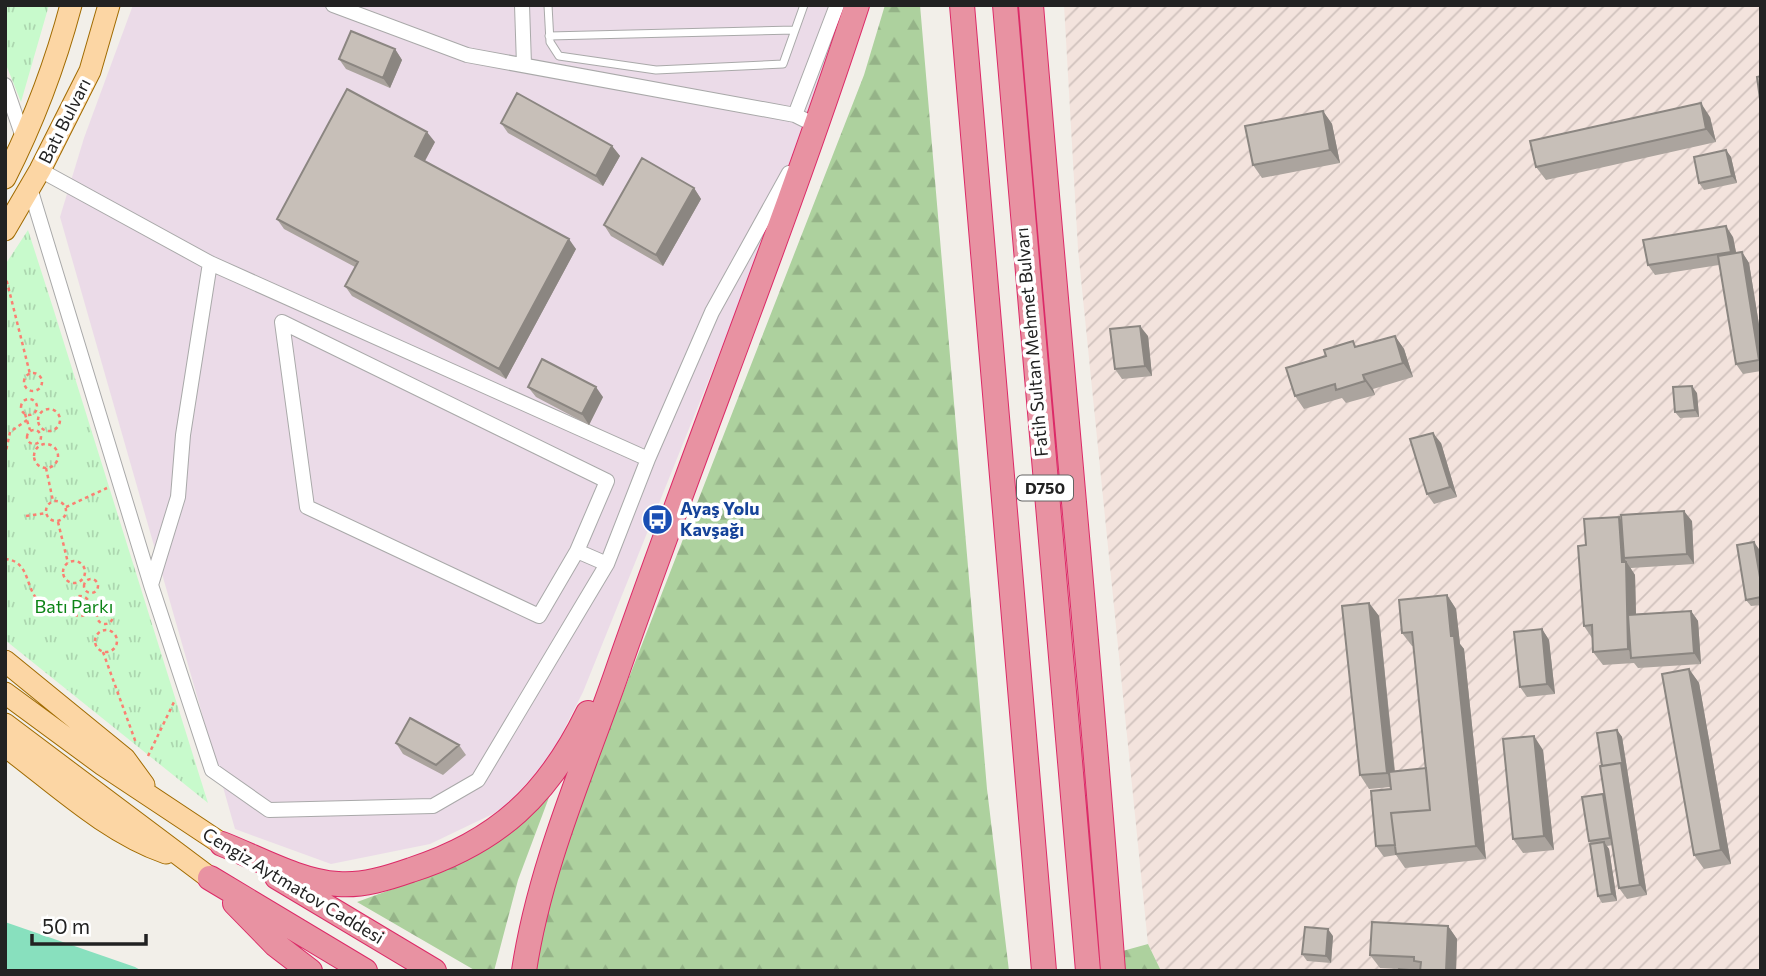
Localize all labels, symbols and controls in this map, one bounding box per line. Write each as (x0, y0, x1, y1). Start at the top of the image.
street label: Batı Bulvarı (33, 74, 95, 167)
street label: Fatih Sultan Mehmet Bulvarı (1010, 226, 1052, 458)
road number: D750 (1017, 475, 1073, 500)
place label: Ayaş Yolu Kavşağı (680, 497, 760, 540)
bus stop icon: Ayaş Yolu Kavşağı (640, 502, 674, 536)
park label: Batı Parkı (35, 595, 113, 617)
street label: Cengiz Aytmatov Caddesi (199, 822, 388, 948)
scale bar (32, 902, 145, 946)
text: 50 m (42, 913, 90, 938)

